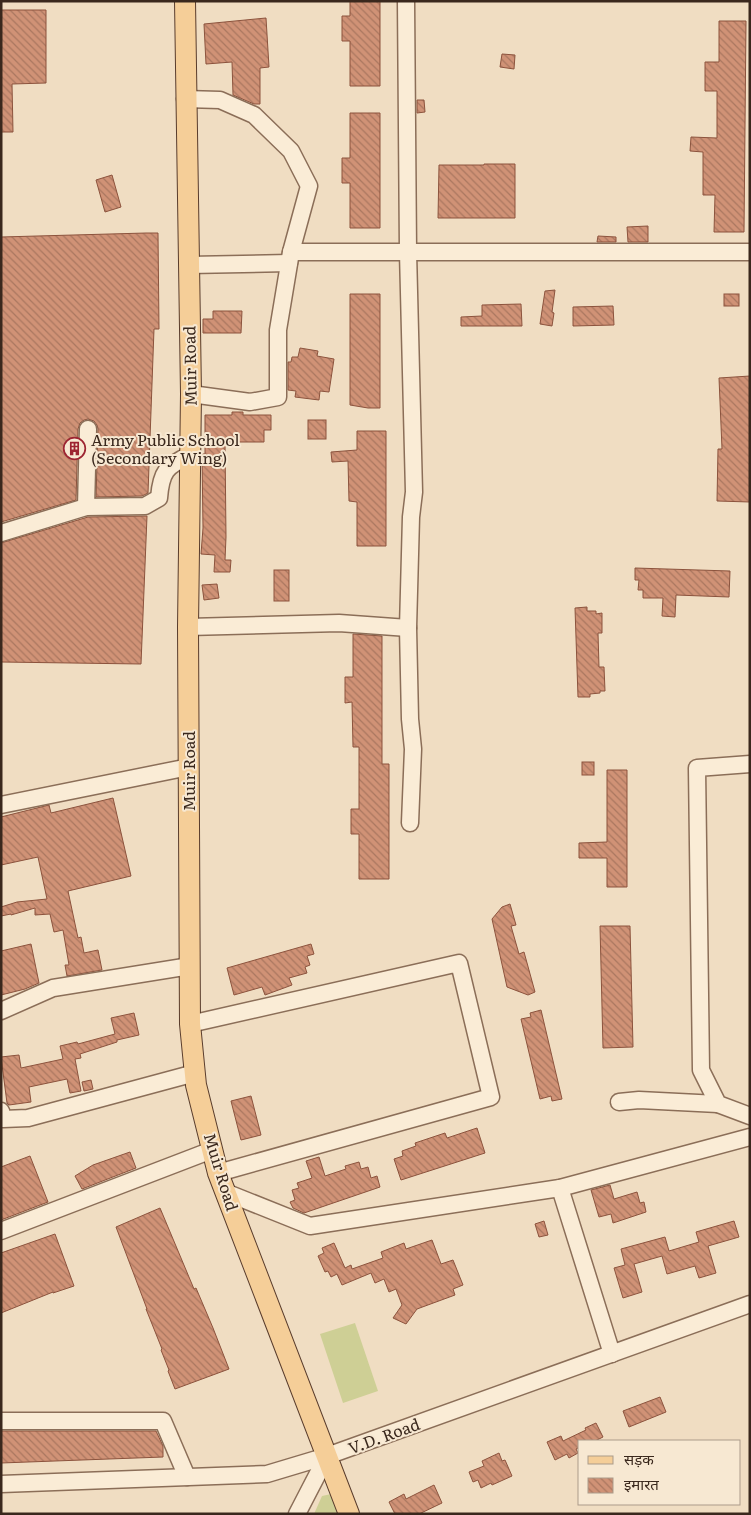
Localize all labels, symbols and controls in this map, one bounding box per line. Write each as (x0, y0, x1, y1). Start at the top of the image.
street label: Muir Road (176, 325, 202, 406)
place label: Army Public School (Secondary Wing) (91, 427, 240, 469)
building icon: Army Public School (Secondary Wing) (63, 437, 87, 461)
street label: Muir Road (176, 731, 200, 811)
street label: Muir Road (199, 1130, 245, 1214)
street label: V.D. Road (344, 1411, 423, 1459)
legend (578, 1440, 741, 1505)
text: सड़क (624, 1447, 654, 1470)
text: इमारत (624, 1472, 659, 1495)

